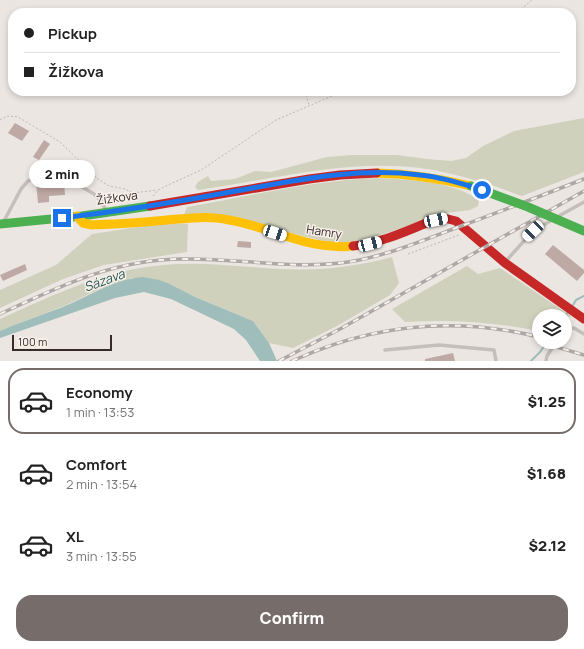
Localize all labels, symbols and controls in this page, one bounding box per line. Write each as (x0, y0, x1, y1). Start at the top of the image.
text: Pickup (48, 23, 97, 44)
text: Žižkova (48, 61, 104, 82)
callout: 2 min (29, 160, 95, 188)
text: 2 min (45, 165, 79, 183)
route start (473, 181, 491, 199)
street label: Žižkova (95, 186, 139, 209)
route end (53, 209, 71, 227)
car (423, 212, 449, 228)
car (520, 218, 546, 244)
street label: Hamry (305, 220, 344, 243)
car (262, 224, 288, 242)
car (357, 235, 383, 253)
water label: Sázava (81, 264, 128, 296)
map controls (532, 309, 572, 349)
button: layers (532, 309, 572, 349)
scale bar (12, 333, 112, 352)
text: 100 m (18, 334, 47, 349)
text: Economy (66, 382, 133, 403)
icon: car (18, 383, 54, 419)
text: $1.25 (527, 391, 566, 412)
text: 1 min · 13:53 (66, 403, 134, 421)
text: Comfort (66, 454, 127, 475)
icon: car (18, 455, 54, 491)
text: $1.68 (527, 463, 566, 484)
text: 2 min · 13:54 (66, 475, 137, 493)
text: XL (66, 526, 84, 547)
icon: car (18, 527, 54, 563)
text: $2.12 (528, 535, 566, 556)
text: 3 min · 13:55 (66, 547, 137, 565)
button: Confirm (16, 595, 568, 641)

